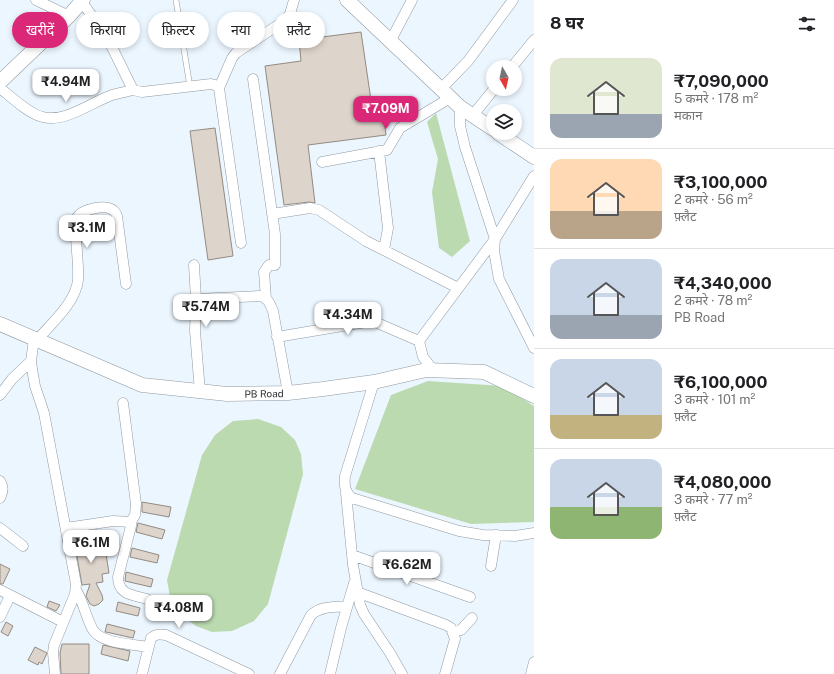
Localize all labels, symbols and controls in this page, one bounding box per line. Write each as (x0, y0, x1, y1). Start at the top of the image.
chip: खरीदें (12, 12, 68, 48)
chip: किराया (76, 12, 140, 48)
chip: फ़िल्टर (148, 12, 209, 48)
chip: नया (217, 12, 265, 48)
chip: फ़्लैट (273, 12, 325, 48)
text: 8 घर (550, 13, 584, 33)
icon: filters (796, 13, 818, 35)
north arrow (486, 60, 522, 96)
map controls (486, 60, 522, 140)
pin: ₹4.94M (33, 69, 99, 103)
text: ₹7,090,000 (674, 71, 769, 91)
text: ₹4.94M (41, 74, 91, 89)
icon: home (582, 74, 630, 122)
text: 5 कमरे · 178 m² (674, 91, 758, 106)
pin: ₹7.09M (353, 96, 419, 130)
text: ₹7.09M (362, 101, 410, 116)
button: layers (486, 104, 522, 140)
text: मकान (674, 108, 702, 123)
text: ₹3,100,000 (674, 172, 768, 192)
icon: home (582, 175, 630, 223)
text: 2 कमरे · 56 m² (674, 192, 753, 207)
text: फ़्लैट (674, 209, 697, 224)
pin: ₹3.1M (59, 215, 115, 249)
text: ₹3.1M (68, 220, 106, 235)
text: ₹4,340,000 (674, 273, 772, 293)
icon: home (582, 275, 630, 323)
text: 2 कमरे · 78 m² (674, 293, 752, 308)
pin: ₹5.74M (173, 294, 239, 328)
text: ₹5.74M (182, 299, 230, 314)
pin: ₹4.34M (315, 302, 381, 336)
text: ₹4.34M (323, 307, 373, 322)
text: PB Road (674, 310, 725, 325)
text: ₹6,100,000 (674, 372, 767, 392)
icon: home (582, 375, 630, 423)
street label: PB Road (244, 387, 284, 400)
text: 3 कमरे · 101 m² (674, 392, 755, 407)
text: फ़्लैट (674, 409, 697, 424)
text: ₹4,080,000 (674, 472, 771, 492)
icon: home (582, 475, 630, 523)
text: 3 कमरे · 77 m² (674, 492, 753, 507)
text: फ़्लैट (674, 509, 697, 524)
pin: ₹6.1M (63, 530, 119, 564)
text: ₹6.1M (72, 535, 110, 550)
pin: ₹6.62M (374, 552, 440, 586)
text: ₹6.62M (382, 557, 432, 572)
pin: ₹4.08M (146, 595, 212, 629)
text: ₹4.08M (154, 600, 204, 615)

